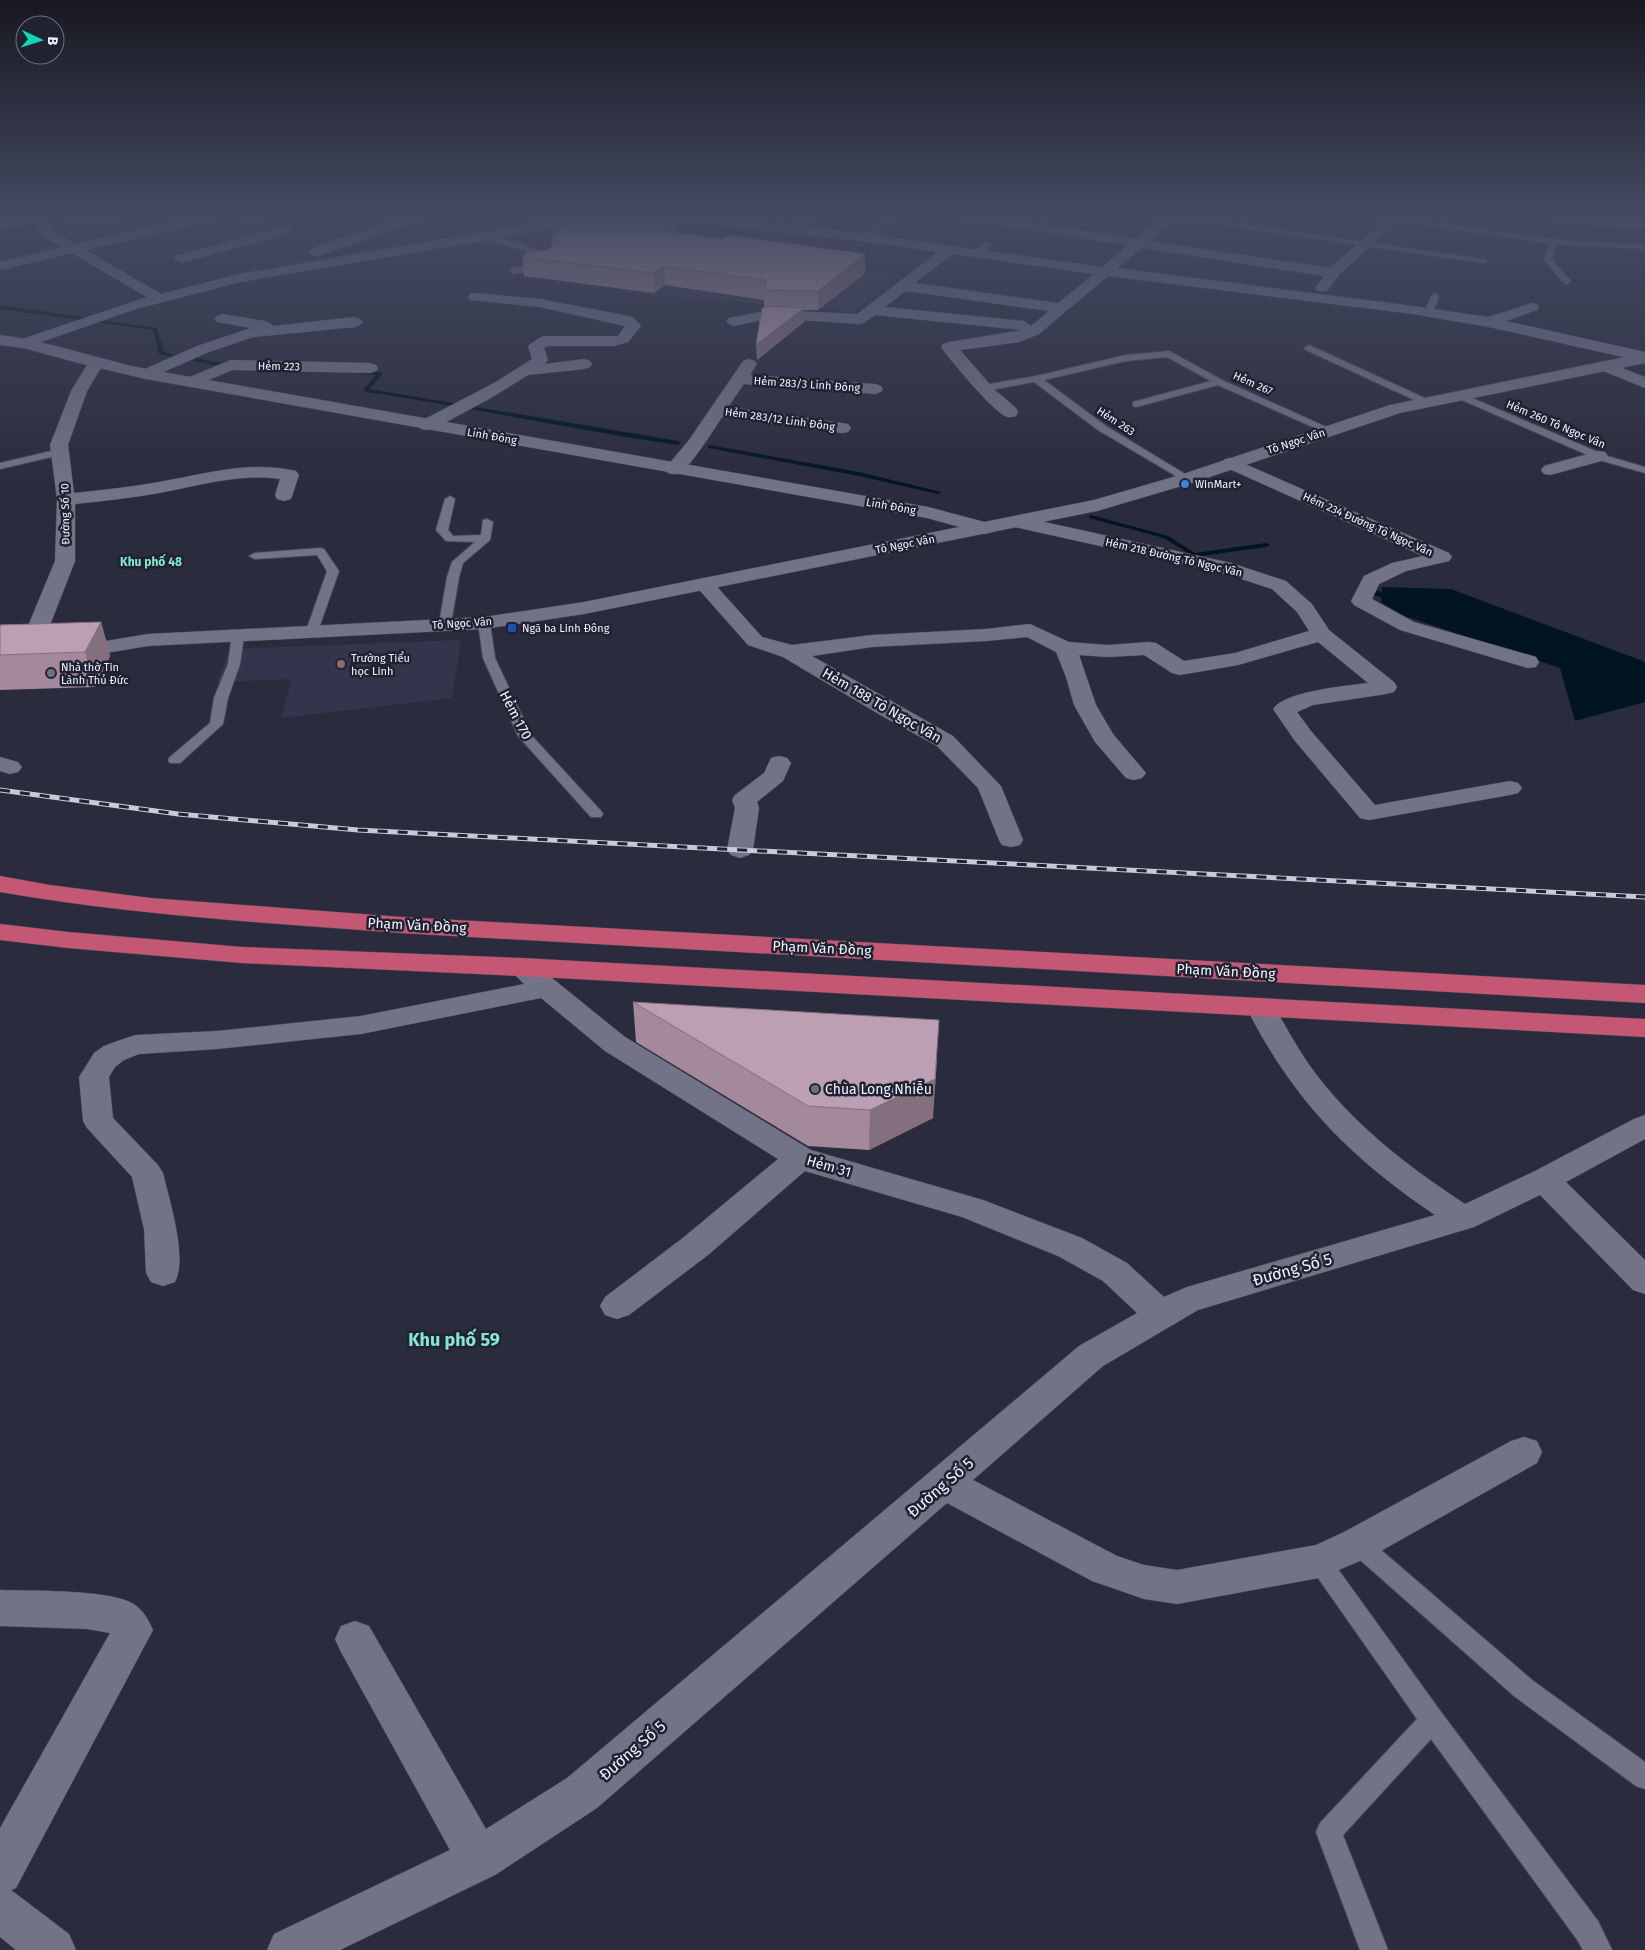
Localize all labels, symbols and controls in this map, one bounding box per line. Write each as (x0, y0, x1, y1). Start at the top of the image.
north arrow (15, 15, 65, 65)
text: B (44, 36, 61, 46)
street label: Hẻm 223 (258, 360, 300, 373)
street label: Hẻm 267 (1231, 369, 1275, 398)
street label: Hẻm 283/3 Linh Đông (753, 374, 861, 395)
street label: Hẻm 260 Tô Ngọc Vân (1504, 398, 1607, 451)
street label: Hẻm 263 (1094, 404, 1137, 438)
street label: Hẻm 283/12 Linh Đông (724, 405, 836, 434)
street label: Linh Đông (466, 426, 518, 447)
street label: Tô Ngọc Vân (1266, 426, 1327, 457)
marker: WinMart+ (1179, 478, 1191, 490)
place label: WinMart+ (1195, 478, 1241, 491)
street label: Đường Số 10 (58, 483, 73, 545)
street label: Hẻm 234 Đường Tô Ngọc Vân (1301, 490, 1435, 559)
street label: Linh Đông (865, 496, 917, 517)
street label: Tô Ngọc Vân (874, 532, 936, 557)
street label: Hẻm 218 Đường Tô Ngọc Vân (1104, 535, 1244, 580)
district label: Khu phố 48 (120, 553, 182, 569)
street label: Tô Ngọc Vân (432, 615, 493, 632)
marker: Ngã ba Linh Đông (506, 622, 518, 634)
place label: Ngã ba Linh Đông (522, 622, 610, 635)
place label: Trường Tiểu học Linh (351, 651, 410, 678)
marker: Trường Tiểu học Linh (335, 658, 347, 670)
place label: Nhà thờ Tin Lành Thủ Đức (61, 661, 128, 687)
street label: Hẻm 188 Tô Ngọc Vân (819, 664, 944, 746)
marker: Nhà thờ Tin Lành Thủ Đức (45, 667, 57, 679)
street label: Hẻm 170 (496, 688, 536, 743)
street label: Phạm Văn Đồng (367, 913, 468, 937)
street label: Phạm Văn Đồng (772, 936, 873, 960)
street label: Phạm Văn Đồng (1176, 959, 1277, 983)
place label: Chùa Long Nhiễu (825, 1081, 932, 1098)
marker: Chùa Long Nhiễu (809, 1083, 821, 1095)
street label: Hẻm 31 (805, 1152, 853, 1181)
street label: Đường Số 5 (1250, 1248, 1334, 1290)
district label: Khu phố 59 (408, 1328, 500, 1351)
street label: Đường Số 5 (903, 1453, 977, 1521)
street label: Đường Số 5 (595, 1716, 669, 1784)

